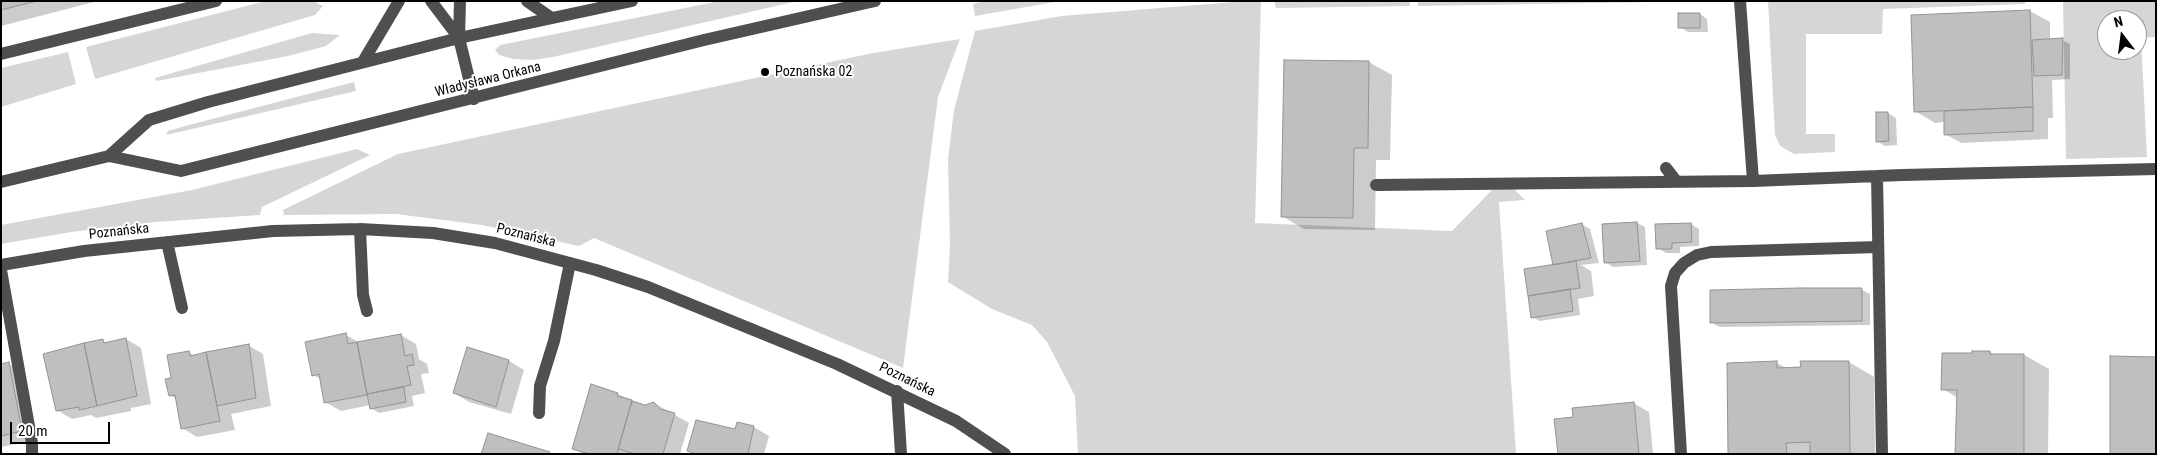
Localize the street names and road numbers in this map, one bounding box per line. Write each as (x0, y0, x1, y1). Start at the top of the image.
street label: Władysława Orkana (433, 59, 543, 101)
street label: Poznańska (88, 220, 150, 244)
street label: Poznańska (495, 221, 557, 251)
street label: Poznańska (876, 359, 938, 401)

